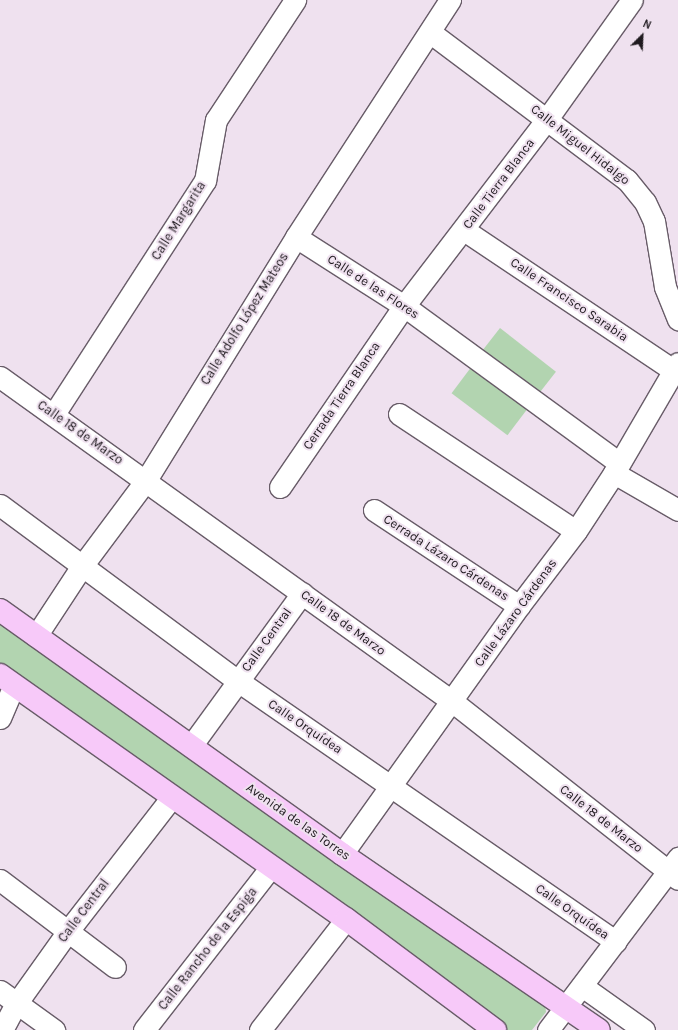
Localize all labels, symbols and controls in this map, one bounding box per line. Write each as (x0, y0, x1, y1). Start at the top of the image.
north arrow (622, 16, 662, 56)
text: N (641, 17, 653, 32)
street label: Calle Miguel Hidalgo (527, 102, 633, 188)
street label: Calle Tierra Blanca (460, 136, 538, 232)
street label: Calle Margarita (149, 179, 209, 263)
street label: Calle Adolfo López Mateos (198, 250, 292, 388)
street label: Calle de las Flores (324, 252, 422, 322)
street label: Calle Francisco Sarabia (507, 255, 631, 345)
street label: Cerrada Tierra Blanca (300, 339, 384, 453)
street label: Calle 18 de Marzo (34, 398, 126, 468)
street label: Cerrada Lázaro Cárdenas (380, 512, 512, 604)
street label: Calle Lázaro Cárdenas (472, 556, 560, 670)
street label: Calle 18 de Marzo (298, 587, 388, 659)
street label: Calle Central (239, 605, 295, 675)
street label: Calle Orquídea (265, 696, 345, 758)
street label: Avenida de las Torres (243, 780, 353, 864)
street label: Calle 18 de Marzo (556, 782, 646, 856)
street label: Calle Central (55, 876, 113, 946)
street label: Calle Orquídea (532, 881, 612, 943)
street label: Calle Rancho de la Espiga (155, 885, 261, 1013)

